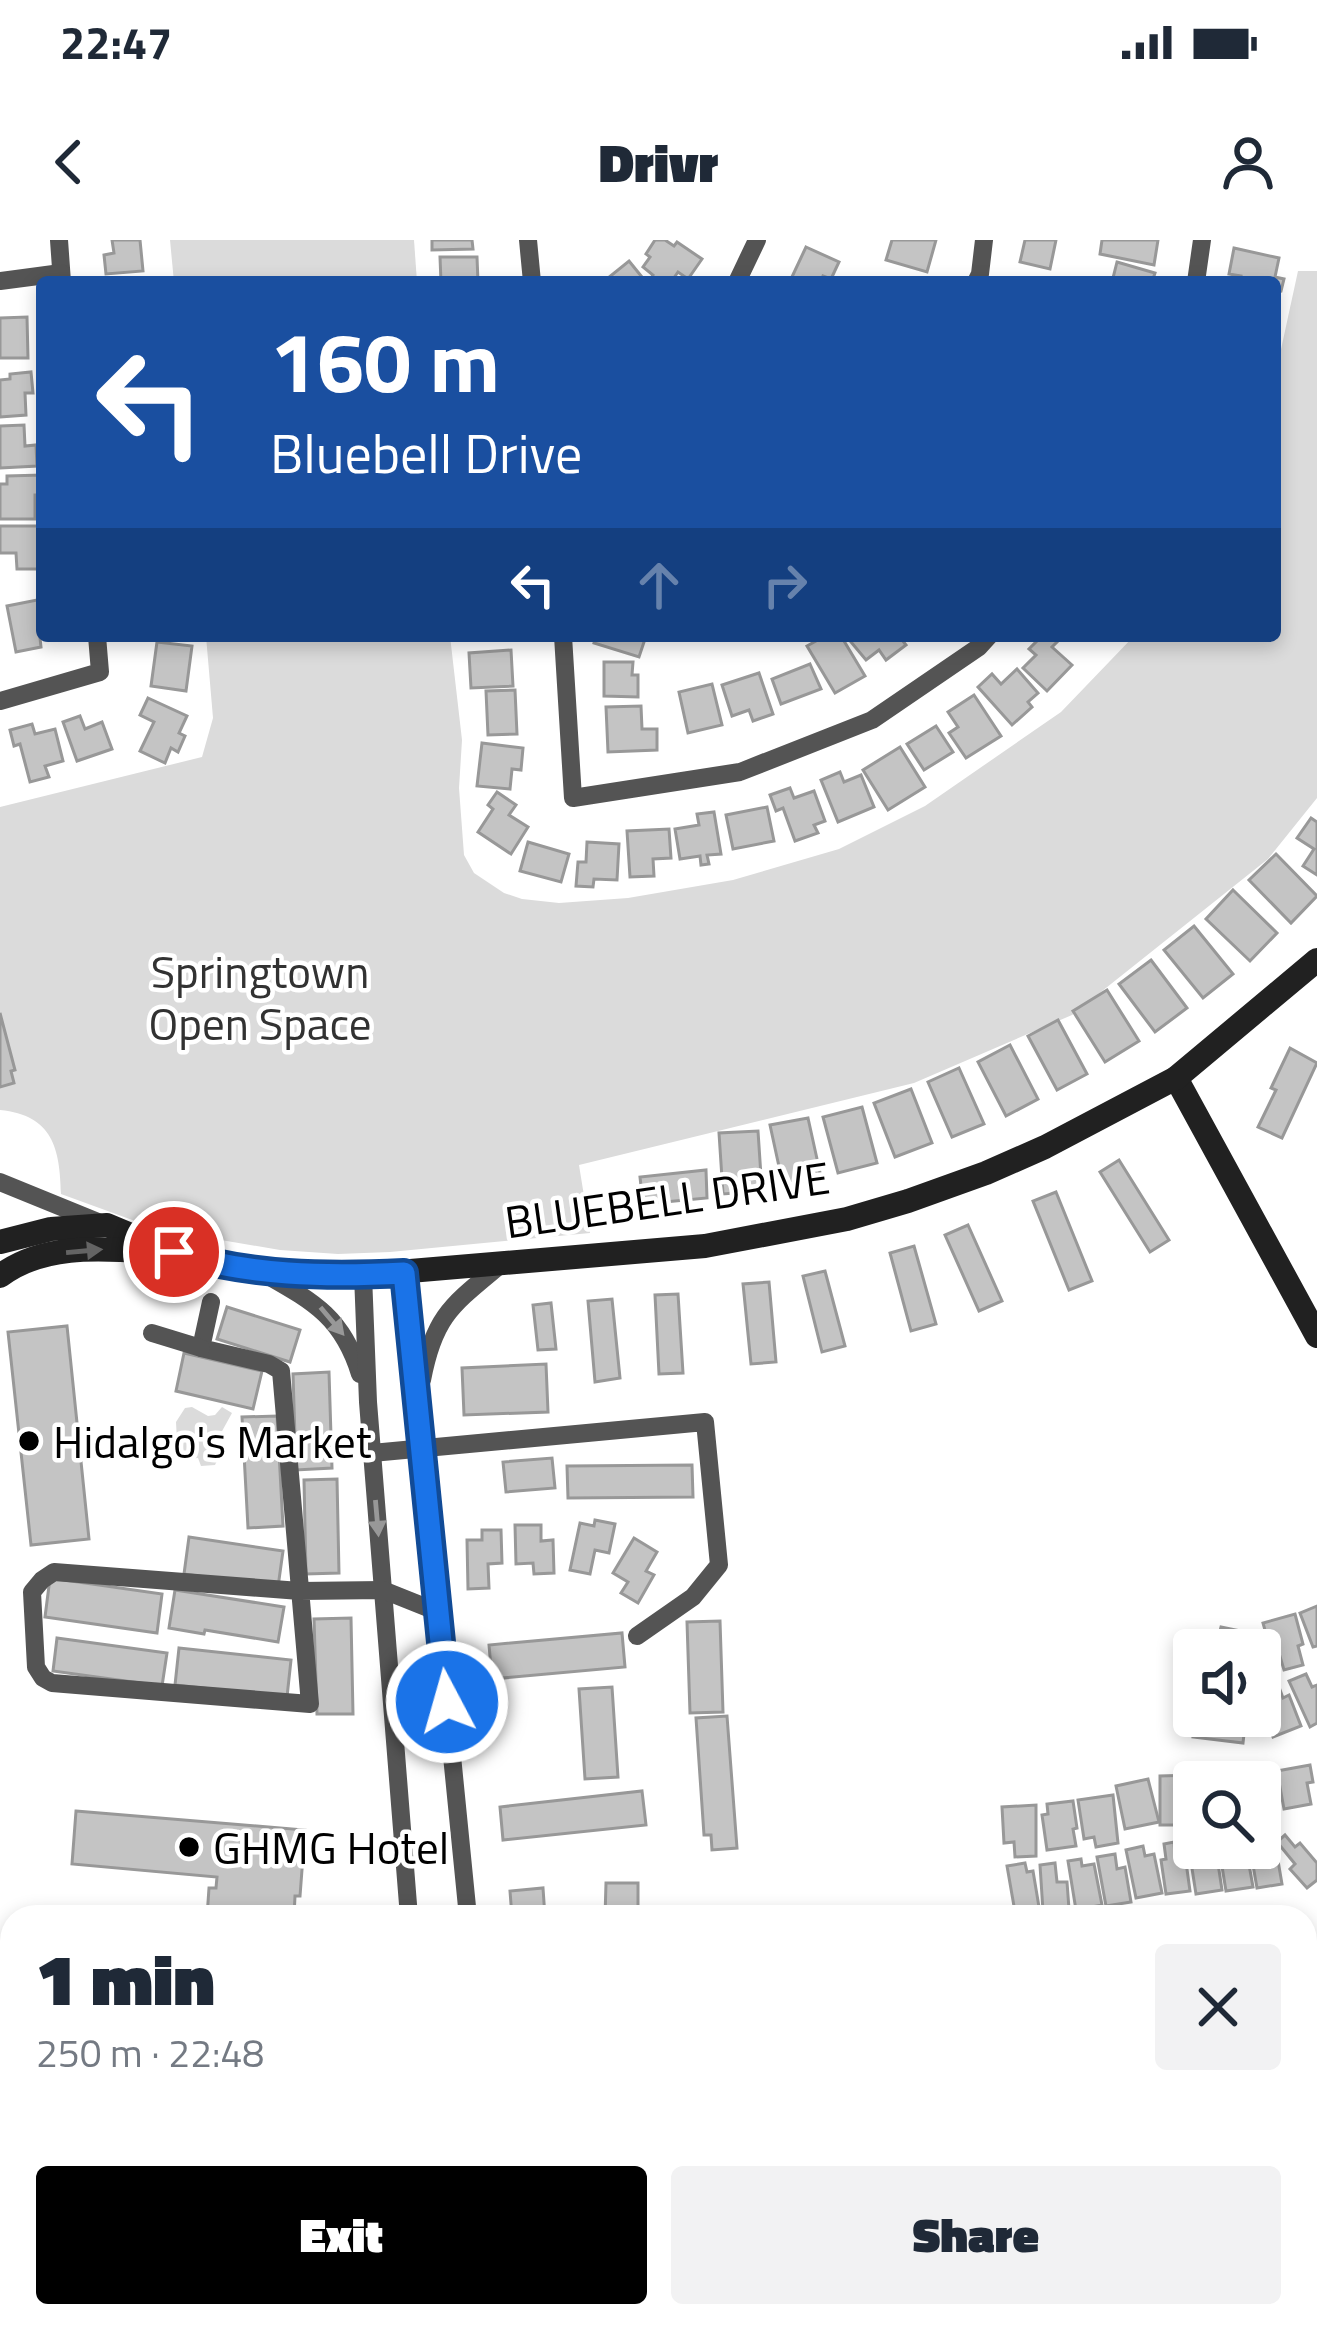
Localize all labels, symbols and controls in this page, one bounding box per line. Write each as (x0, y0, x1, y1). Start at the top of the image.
text: 22:47 (60, 8, 172, 76)
text: Drivr (599, 121, 718, 203)
icon: back (36, 129, 102, 195)
icon: person (1215, 129, 1281, 195)
text: 160 m (270, 297, 500, 425)
icon: left (72, 324, 228, 480)
text: Bluebell Drive (270, 412, 582, 494)
icon: left (500, 552, 566, 618)
icon: ahead (626, 552, 692, 618)
icon: right (752, 552, 818, 618)
park label: Springtown Open Space (149, 937, 371, 1057)
street label: BLUEBELL DRIVE (500, 1143, 834, 1255)
pin (123, 1201, 225, 1303)
icon: arrive (141, 1219, 207, 1285)
one-way arrow (66, 1241, 103, 1260)
one-way arrow (318, 1306, 344, 1336)
place label: Hidalgo's Market (53, 1407, 372, 1475)
marker: Hidalgo's Market (16, 1428, 42, 1454)
one-way arrow (368, 1500, 387, 1537)
map controls (1173, 1629, 1281, 1869)
button: sound (1173, 1629, 1281, 1737)
position arrow (384, 1639, 510, 1765)
button: search (1173, 1761, 1281, 1869)
place label: GHMG Hotel (213, 1813, 449, 1881)
marker: GHMG Hotel (176, 1834, 202, 1860)
text: 1 min (36, 1923, 215, 2033)
button: close (1155, 1944, 1281, 2070)
text: 250 m · 22:48 (36, 2023, 264, 2082)
button: Exit (36, 2166, 647, 2304)
button: Share (671, 2166, 1281, 2304)

